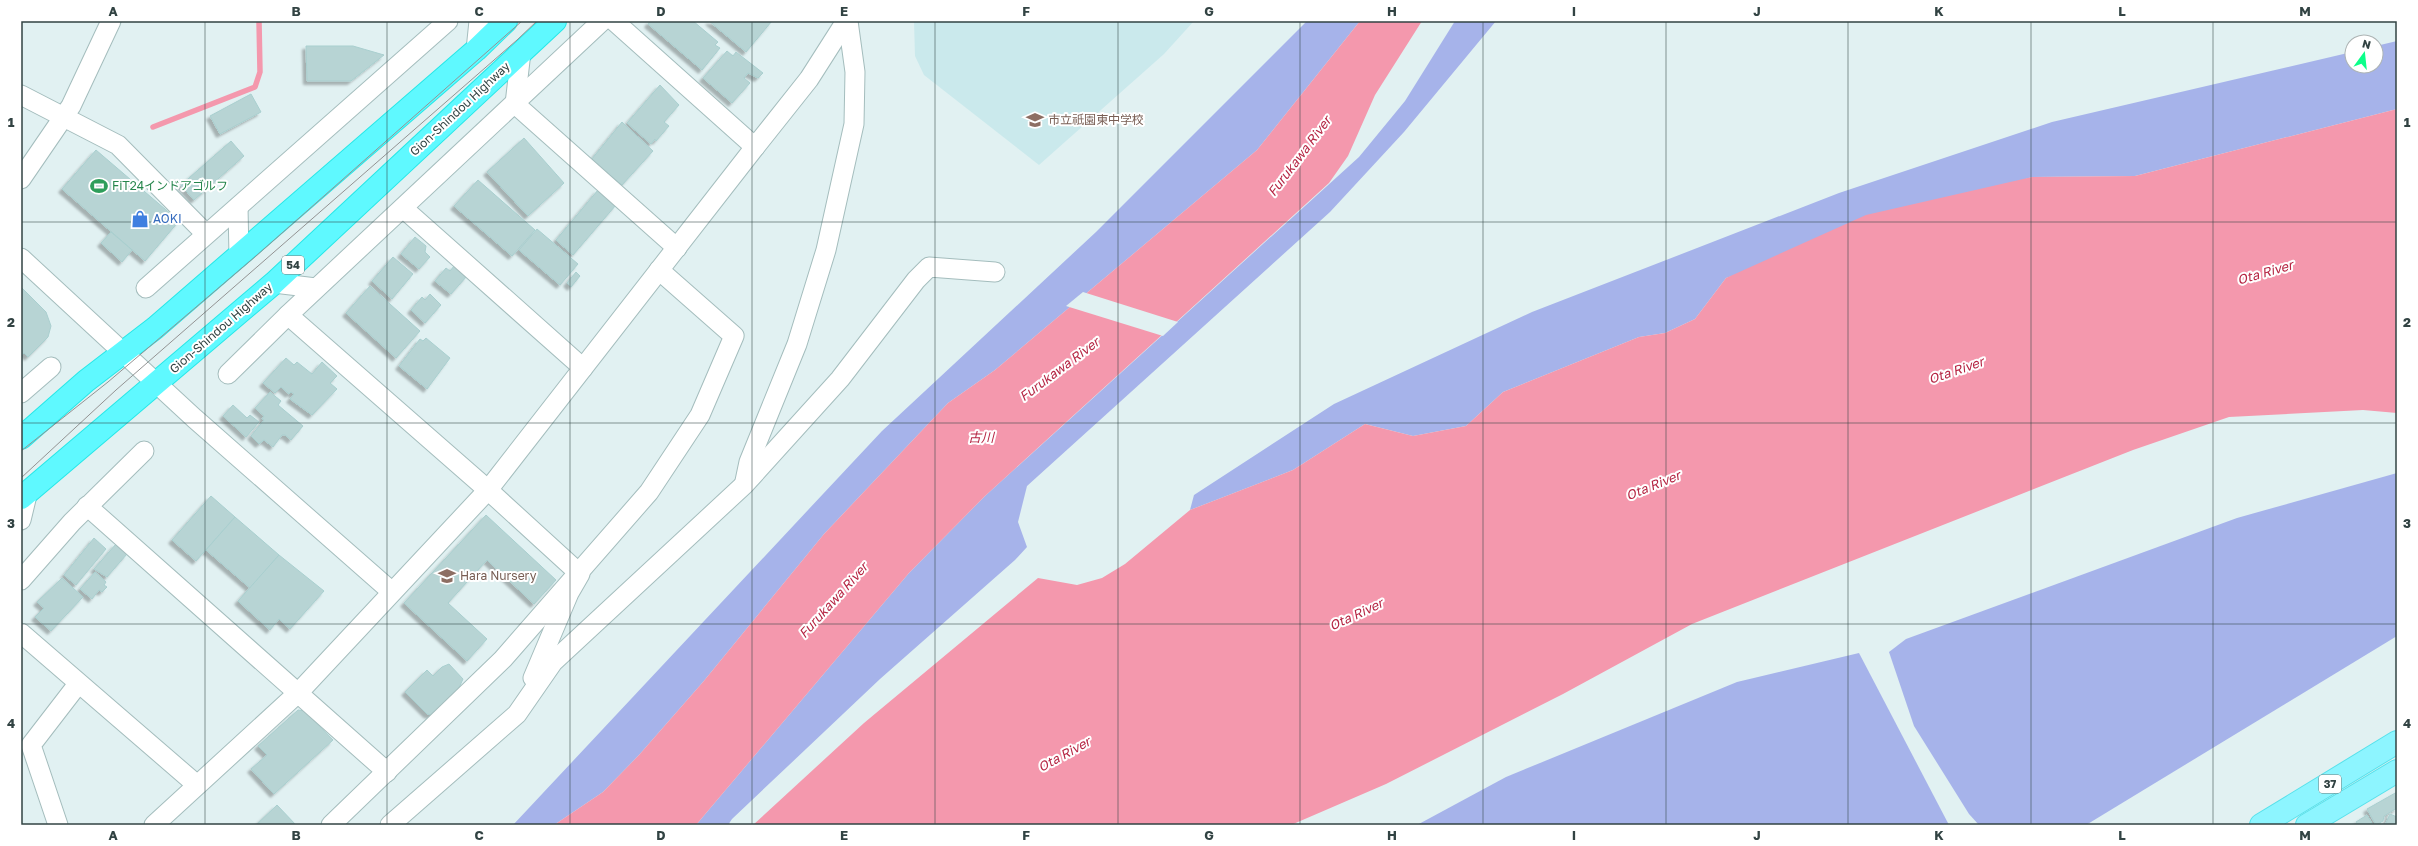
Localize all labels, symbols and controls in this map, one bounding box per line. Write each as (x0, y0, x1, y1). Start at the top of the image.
text: A (108, 3, 118, 19)
text: B (291, 3, 301, 19)
text: C (474, 3, 484, 19)
text: D (656, 3, 666, 19)
text: E (840, 3, 848, 19)
text: F (1022, 3, 1030, 19)
text: G (1204, 3, 1214, 19)
text: H (1387, 3, 1397, 19)
text: I (1572, 3, 1576, 19)
text: J (1753, 3, 1761, 19)
text: K (1934, 3, 1944, 19)
text: L (2118, 3, 2126, 19)
text: M (2299, 3, 2311, 19)
north arrow (2344, 34, 2384, 74)
text: N (2361, 36, 2372, 51)
street label: Gion-Shindou Highway (407, 58, 513, 159)
school or university icon: 市立祇園東中学校 (1025, 110, 1045, 130)
water label: Furukawa River (1264, 111, 1335, 199)
place label: 市立祇園東中学校 (1048, 112, 1144, 127)
text: 1 (8, 114, 15, 130)
text: 1 (2404, 114, 2411, 130)
sports icon: FiT24インドアゴルフ (89, 176, 109, 196)
place label: FiT24インドアゴルフ (112, 178, 228, 193)
shop icon: AOKI (130, 209, 150, 229)
place label: AOKI (153, 211, 182, 226)
road number: 54 (282, 256, 304, 274)
water label: Ota River (2235, 256, 2297, 288)
street label: Gion-Shindou Highway (166, 279, 275, 376)
text: 2 (7, 314, 15, 330)
text: 2 (2403, 314, 2411, 330)
water label: Furukawa River (1016, 333, 1104, 404)
water label: Ota River (1926, 352, 1988, 387)
water label: 古川 (968, 429, 996, 445)
water label: Ota River (1623, 466, 1684, 503)
text: 3 (7, 515, 15, 531)
text: 3 (2403, 515, 2411, 531)
water label: Furukawa River (795, 558, 872, 641)
school or university icon: Hara Nursery (437, 566, 457, 586)
place label: Hara Nursery (460, 568, 537, 583)
water label: Ota River (1327, 594, 1387, 633)
text: 4 (7, 715, 15, 731)
text: 4 (2403, 715, 2411, 731)
water label: Ota River (1035, 732, 1095, 775)
road number: 37 (2319, 775, 2341, 793)
text: A (108, 827, 118, 843)
text: B (291, 827, 301, 843)
text: C (474, 827, 484, 843)
text: D (656, 827, 666, 843)
text: E (840, 827, 848, 843)
text: F (1022, 827, 1030, 843)
text: G (1204, 827, 1214, 843)
text: H (1387, 827, 1397, 843)
text: I (1572, 827, 1576, 843)
text: J (1753, 827, 1761, 843)
text: K (1934, 827, 1944, 843)
text: L (2118, 827, 2126, 843)
text: M (2299, 827, 2311, 843)

